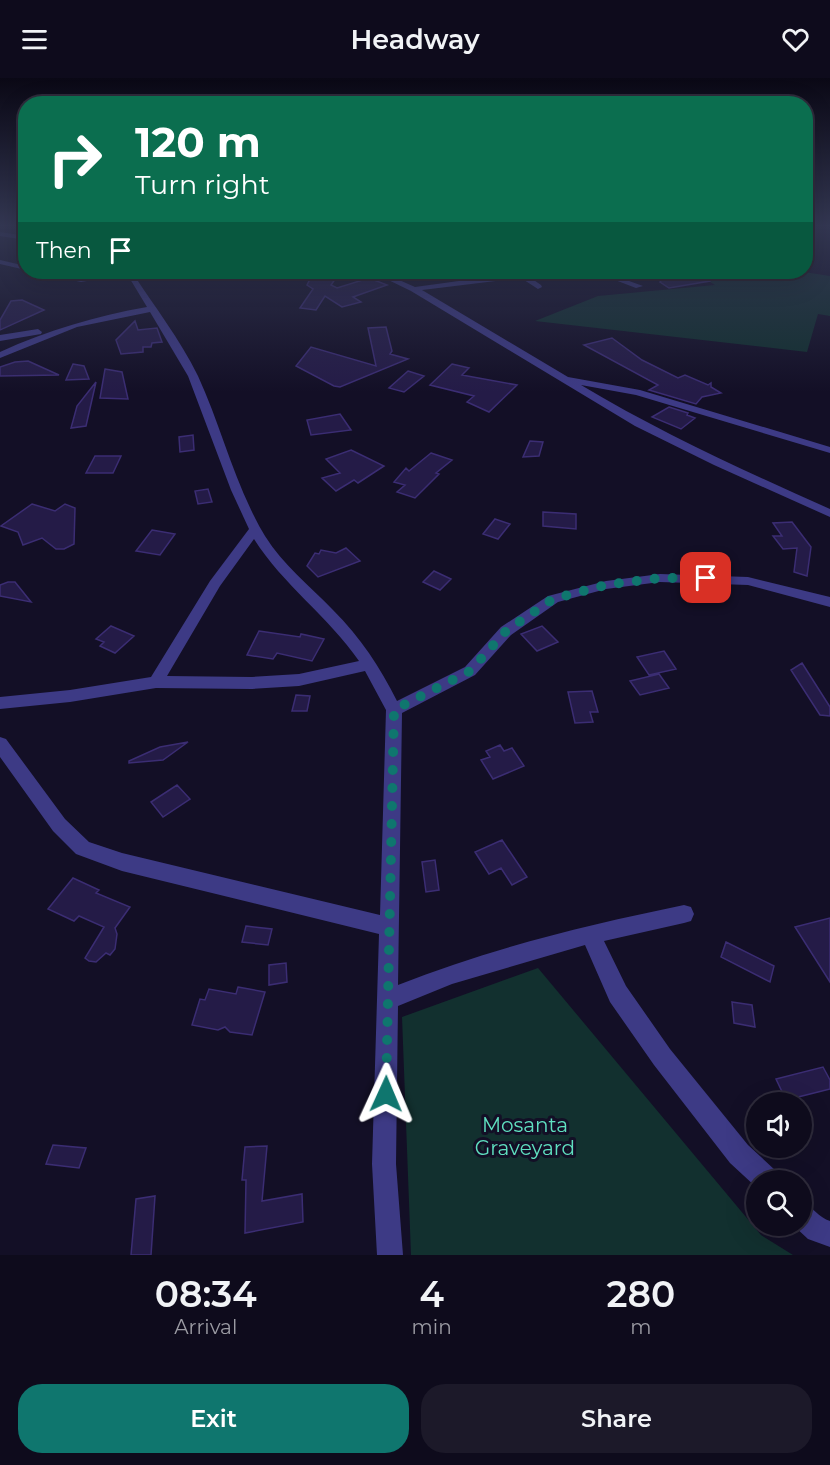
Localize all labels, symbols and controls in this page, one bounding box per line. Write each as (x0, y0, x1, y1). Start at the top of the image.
icon: menu (18, 23, 51, 56)
text: Headway (350, 23, 480, 56)
icon: heart (779, 23, 812, 56)
text: 120 m (135, 116, 261, 168)
icon: right (36, 120, 114, 198)
text: Turn right (135, 168, 270, 201)
icon: arrive (104, 234, 137, 267)
text: Then (36, 237, 92, 264)
pin (680, 552, 731, 603)
icon: arrive (689, 561, 722, 594)
position arrow (354, 1062, 418, 1126)
map controls (746, 1092, 812, 1236)
button: sound (746, 1092, 812, 1158)
park label: Mosanta Graveyard (475, 1113, 575, 1160)
button: search (746, 1170, 812, 1236)
text: 08:34 (155, 1272, 257, 1316)
text: 4 (419, 1272, 444, 1316)
text: 280 (607, 1272, 675, 1316)
text: Arrival (174, 1315, 237, 1339)
text: min (412, 1315, 452, 1339)
text: m (630, 1315, 651, 1339)
button: Exit (18, 1384, 409, 1453)
button: Share (421, 1384, 812, 1453)

